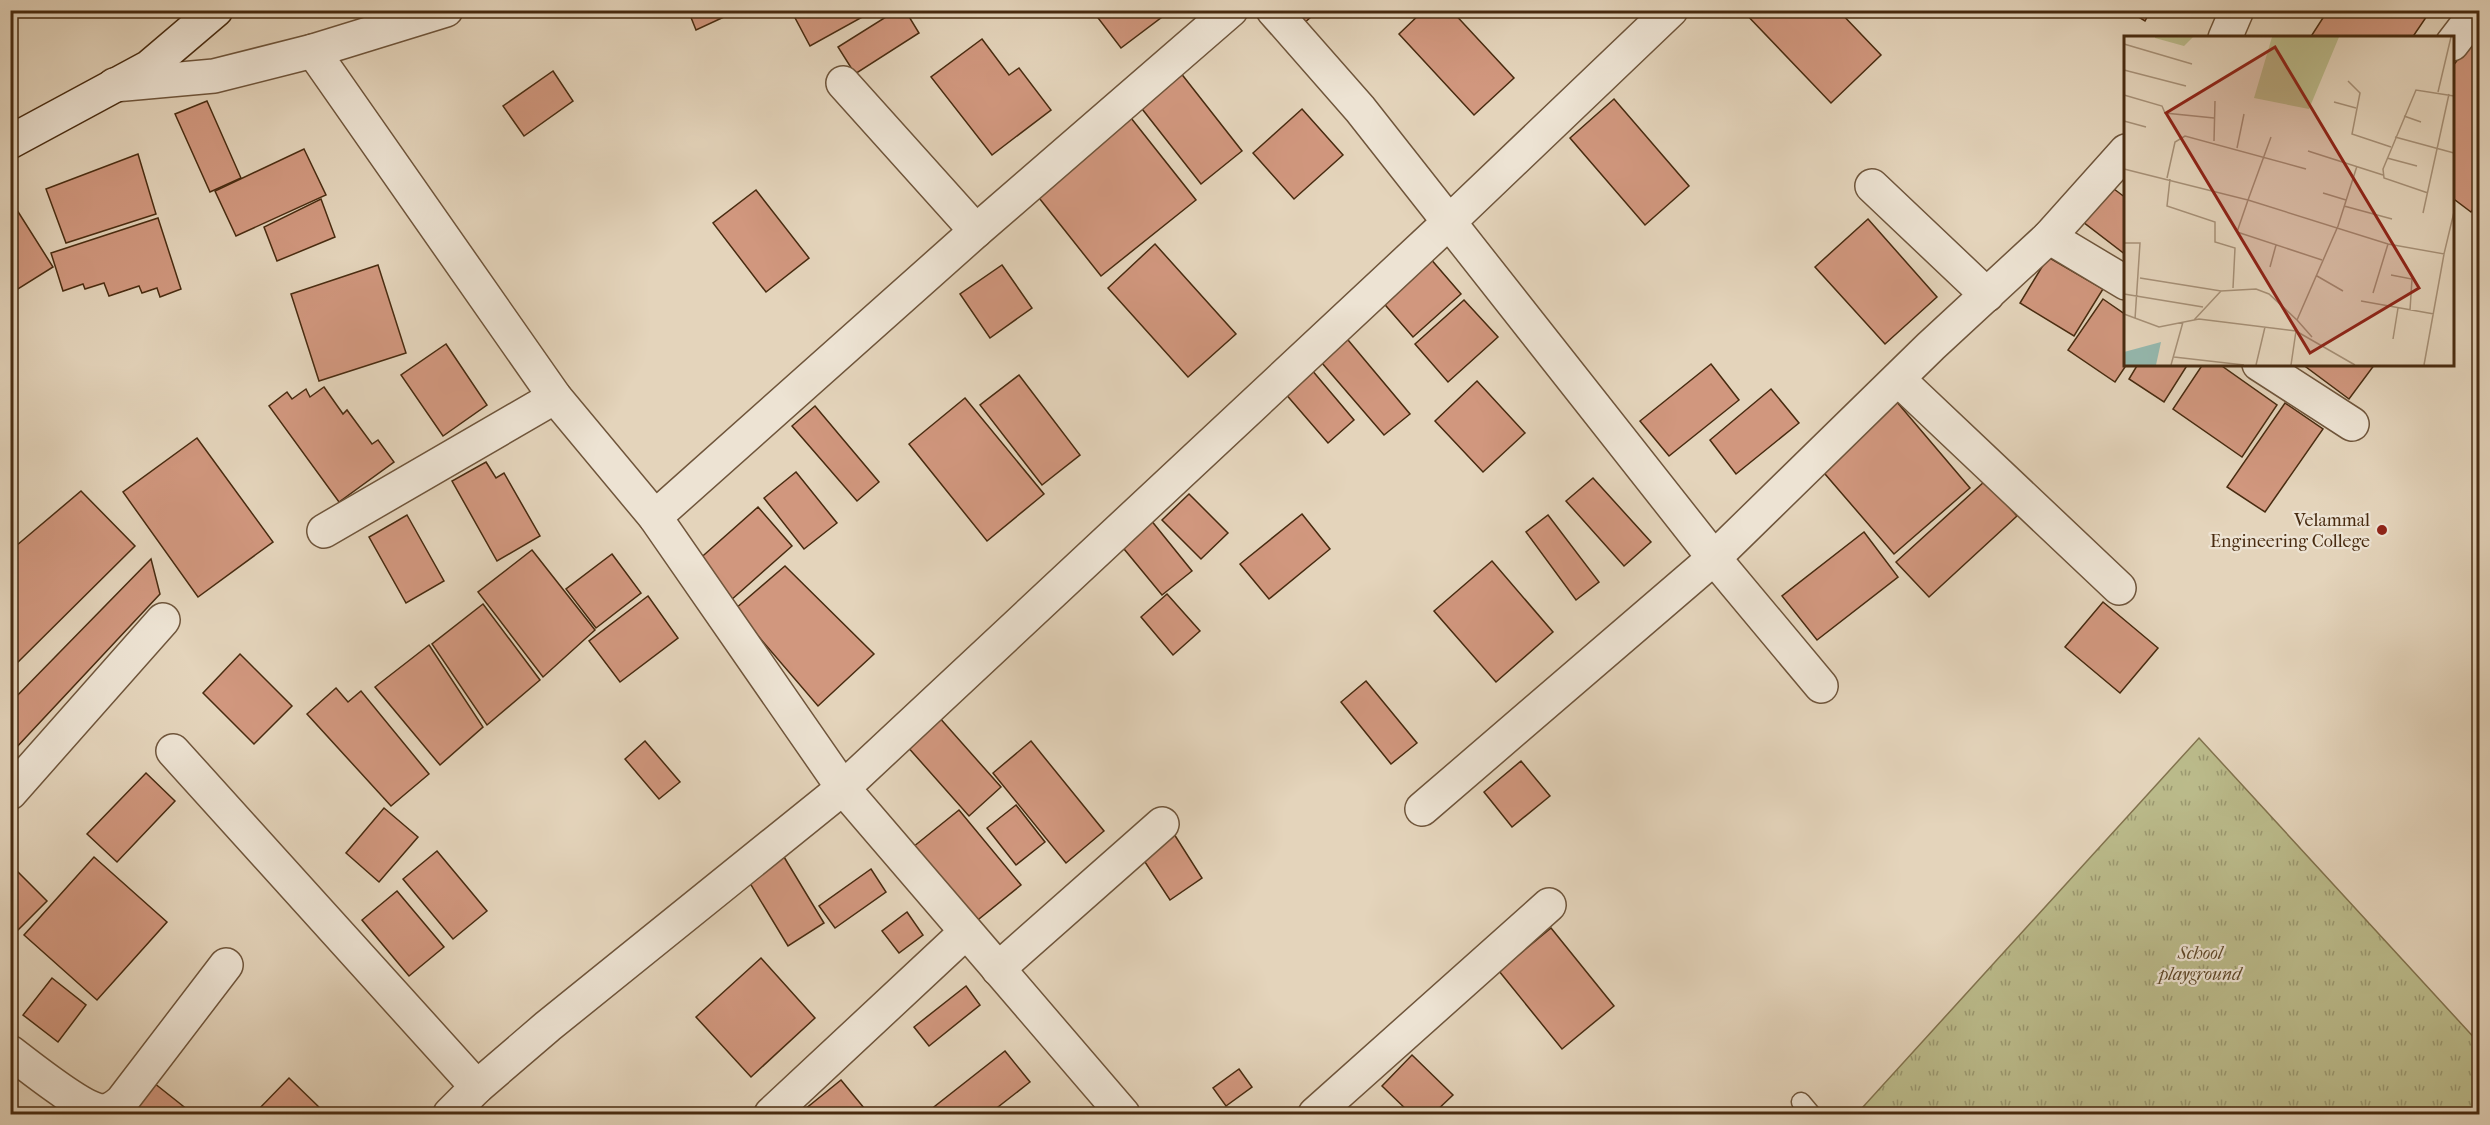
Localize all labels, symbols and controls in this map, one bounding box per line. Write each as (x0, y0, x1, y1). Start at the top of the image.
inset map (2124, 36, 2454, 366)
place label: Velammal Engineering College (2210, 510, 2370, 552)
marker: Velammal Engineering College (2375, 523, 2389, 537)
park label: School playground (2156, 943, 2244, 985)

